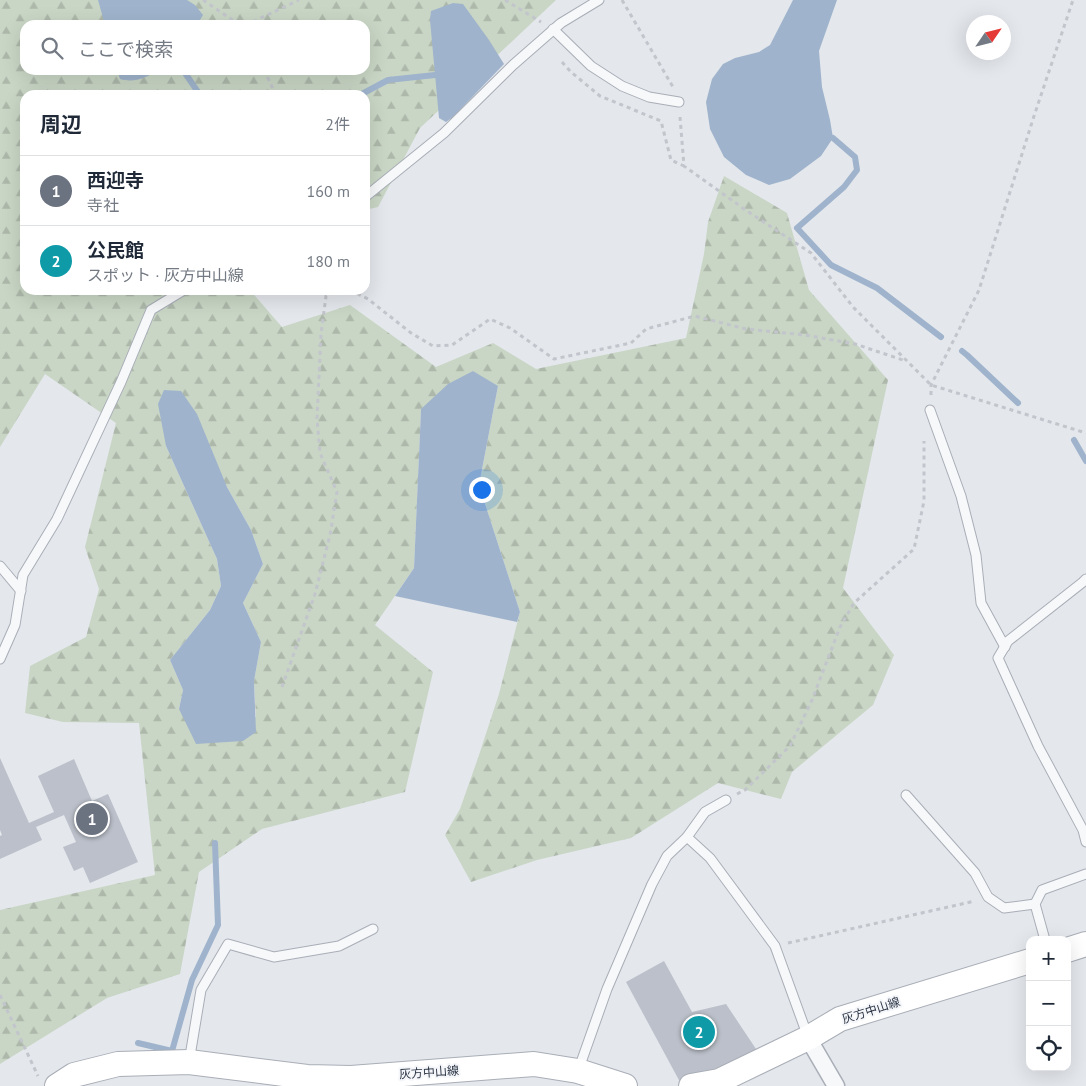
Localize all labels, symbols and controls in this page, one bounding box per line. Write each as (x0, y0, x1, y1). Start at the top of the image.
north arrow (966, 15, 1011, 60)
search box (20, 20, 370, 75)
icon: search (38, 34, 66, 62)
text: ここで検索 (78, 37, 173, 61)
text: 周辺 (40, 111, 82, 138)
text: 2件 (325, 114, 350, 134)
text: 西迎寺 (87, 168, 144, 192)
text: 1 (51, 181, 61, 201)
text: 160 m (307, 181, 350, 201)
text: 寺社 (87, 195, 119, 215)
text: 公民館 (87, 238, 144, 262)
text: 2 (51, 251, 61, 271)
text: 180 m (307, 251, 350, 271)
text: スポット · 灰方中山線 (87, 265, 244, 285)
your location (469, 477, 495, 503)
pin: 1 (76, 800, 108, 838)
map controls (1026, 936, 1071, 1071)
button: + (1026, 936, 1071, 981)
button: − (1026, 981, 1071, 1026)
street label: 灰方中山線 (840, 994, 902, 1026)
pin: 2 (683, 1013, 715, 1051)
button: locate (1026, 1026, 1071, 1071)
street label: 灰方中山線 (399, 1062, 459, 1082)

